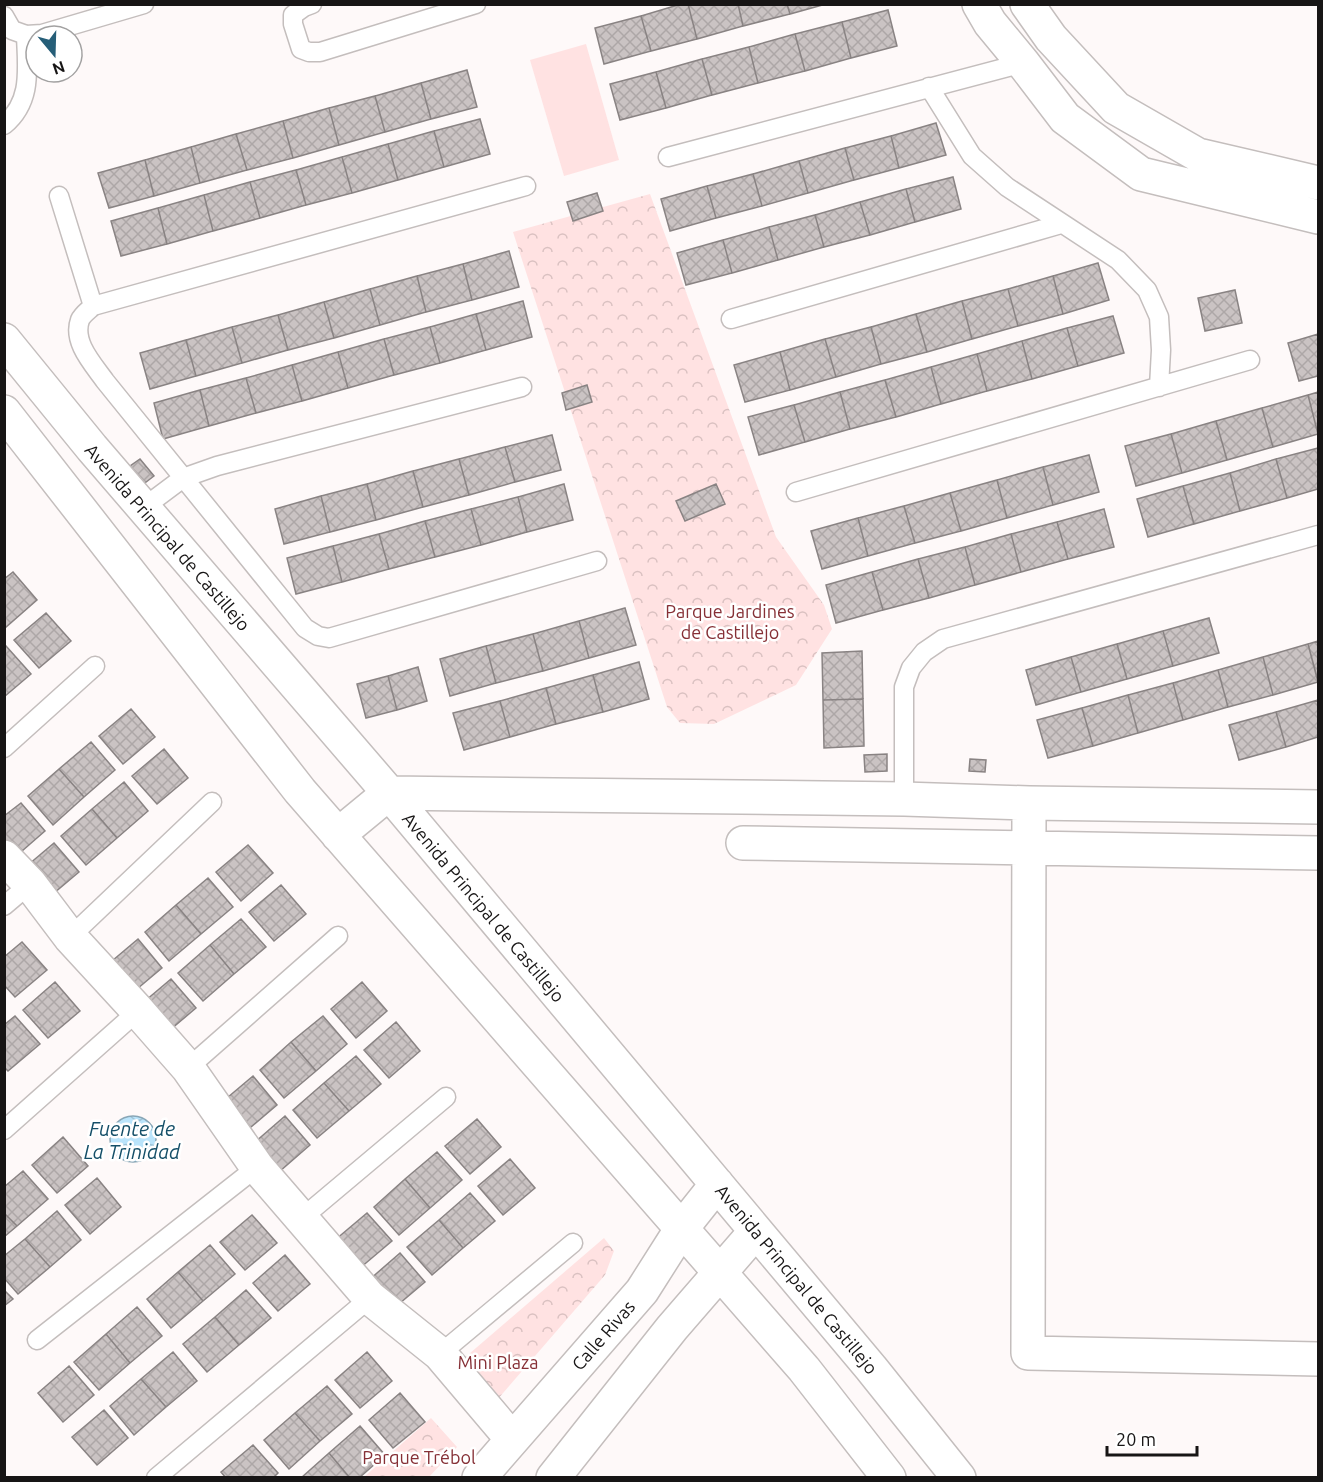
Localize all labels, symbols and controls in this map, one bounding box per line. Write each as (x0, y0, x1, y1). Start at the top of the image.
north arrow (24, 24, 84, 84)
text: N (50, 58, 67, 79)
street label: Avenida Principal de Castillejo (81, 440, 255, 634)
park label: Parque Jardines de Castillejo (665, 601, 795, 642)
street label: Avenida Principal de Castillejo (399, 808, 569, 1006)
water label: Fuente de La Trinidad (84, 1117, 181, 1163)
street label: Avenida Principal de Castillejo (712, 1180, 882, 1378)
street label: Calle Rivas (568, 1296, 639, 1374)
park label: Mini Plaza (457, 1352, 539, 1372)
scale bar (1107, 1419, 1197, 1457)
text: 20 m (1116, 1429, 1156, 1449)
park label: Parque Trébol (362, 1447, 476, 1467)

